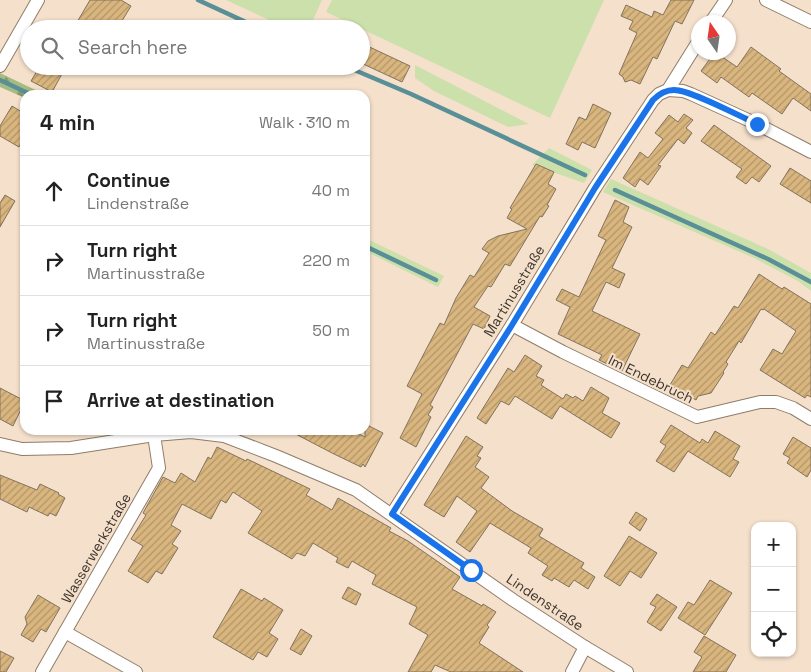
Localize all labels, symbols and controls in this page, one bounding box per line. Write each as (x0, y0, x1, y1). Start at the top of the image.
north arrow (691, 15, 736, 60)
search box (20, 20, 370, 75)
icon: search (38, 34, 66, 62)
text: Search here (78, 35, 188, 60)
text: 4 min (40, 109, 95, 136)
text: Walk · 310 m (259, 112, 350, 133)
route end (746, 113, 769, 136)
text: Continue (87, 168, 170, 193)
icon: ahead (40, 177, 68, 205)
text: 40 m (312, 180, 350, 201)
text: Lindenstraße (87, 193, 189, 214)
text: Turn right (87, 238, 177, 263)
street label: Martinusstraße (480, 242, 548, 340)
icon: right (40, 247, 68, 275)
text: 220 m (303, 250, 350, 271)
text: Martinusstraße (87, 263, 205, 284)
text: Turn right (87, 308, 177, 333)
icon: right (40, 317, 68, 345)
text: 50 m (312, 320, 350, 341)
text: Martinusstraße (87, 333, 205, 354)
street label: Im Endebruch (605, 351, 697, 407)
icon: arrive (40, 387, 68, 415)
text: Arrive at destination (87, 388, 275, 413)
street label: Wasserwerkstraße (57, 490, 135, 606)
map controls (751, 522, 796, 657)
button: + (751, 522, 796, 567)
route start (460, 559, 483, 582)
button: − (751, 567, 796, 612)
street label: Lindenstraße (503, 570, 587, 634)
button: locate (751, 612, 796, 657)

